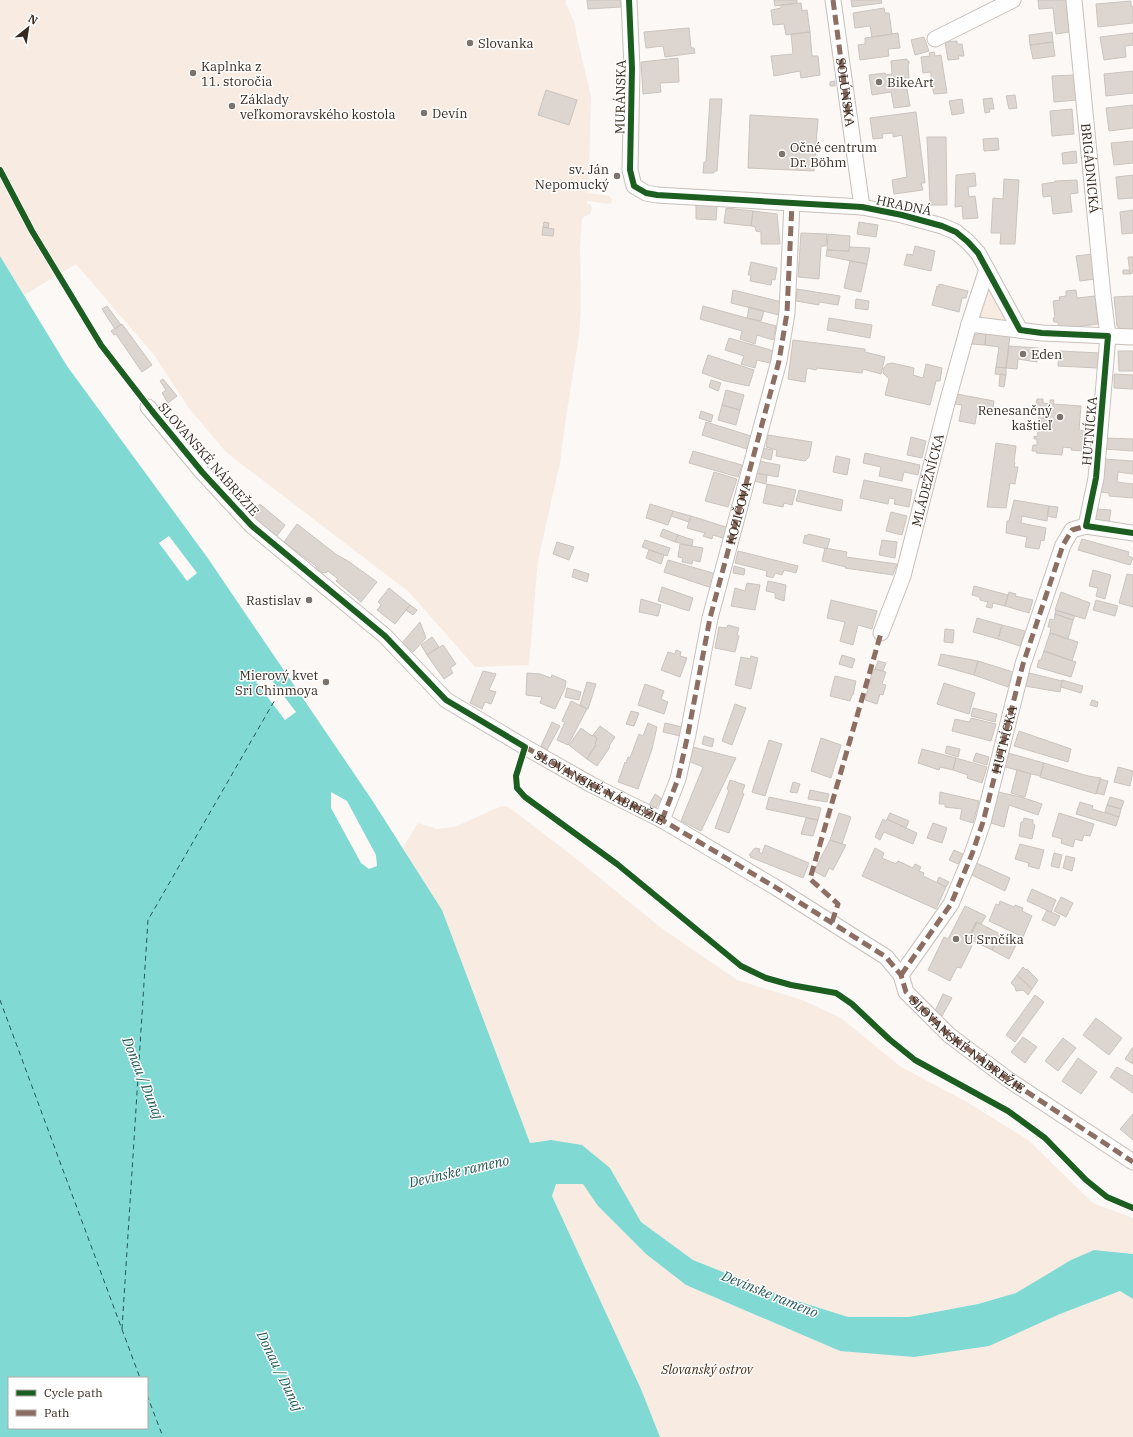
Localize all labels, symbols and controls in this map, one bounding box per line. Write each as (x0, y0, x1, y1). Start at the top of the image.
north arrow (8, 8, 48, 48)
text: N (26, 11, 41, 28)
place label: Slovanka (478, 35, 534, 52)
marker: Slovanka (465, 38, 475, 48)
street label: SOLÚNSKA (832, 56, 859, 128)
place label: Kaplnka z 11. storočia (201, 58, 272, 90)
street label: MURÁNSKA (611, 60, 630, 134)
marker: Kaplnka z 11. storočia (188, 68, 198, 78)
place label: BikeArt (887, 74, 934, 91)
marker: BikeArt (874, 77, 884, 87)
place label: Základy veľkomoravského kostola (240, 91, 395, 123)
marker: Základy veľkomoravského kostola (227, 101, 237, 111)
place label: Devín (432, 105, 468, 122)
marker: Devín (419, 108, 429, 118)
street label: BRIGÁDNICKÁ (1077, 122, 1103, 214)
place label: Očné centrum Dr. Böhm (790, 139, 877, 171)
marker: Očné centrum Dr. Böhm (777, 149, 787, 159)
place label: sv. Ján Nepomucký (535, 161, 609, 193)
marker: sv. Ján Nepomucký (612, 171, 622, 181)
street label: HRADNÁ (875, 191, 933, 220)
place label: Eden (1031, 346, 1062, 363)
marker: Eden (1018, 349, 1028, 359)
street label: HUTNÍCKA (1078, 396, 1101, 466)
street label: SLOVANSKÉ NÁBREŽIE (155, 399, 263, 520)
place label: Renesančný kaštieľ (978, 402, 1053, 434)
marker: Renesančný kaštieľ (1055, 412, 1065, 422)
street label: MLÁDEŽNÍCKA (908, 432, 948, 528)
street label: KOZIČOVA (722, 479, 755, 547)
place label: Rastislav (246, 592, 301, 609)
marker: Rastislav (304, 595, 314, 605)
place label: Mierový kvet Sri Chinmoya (235, 667, 318, 699)
marker: Mierový kvet Sri Chinmoya (321, 677, 331, 687)
street label: HUTNÍCKA (988, 704, 1021, 775)
street label: SLOVANSKÉ NÁBREŽIE (531, 746, 668, 829)
place label: U Srnčíka (964, 931, 1024, 948)
marker: U Srnčíka (951, 934, 961, 944)
street label: SLOVANSKÉ NÁBREŽIE (905, 992, 1028, 1097)
water label: Donau / Dunaj (118, 1033, 168, 1123)
water label: Devínske rameno (406, 1151, 511, 1192)
water label: Devínske rameno (718, 1266, 821, 1322)
water label: Donau / Dunaj (252, 1327, 308, 1415)
park label: Slovanský ostrov (660, 1361, 754, 1378)
legend (8, 1377, 148, 1429)
text: Cycle path (44, 1385, 103, 1400)
text: Path (44, 1405, 70, 1420)

